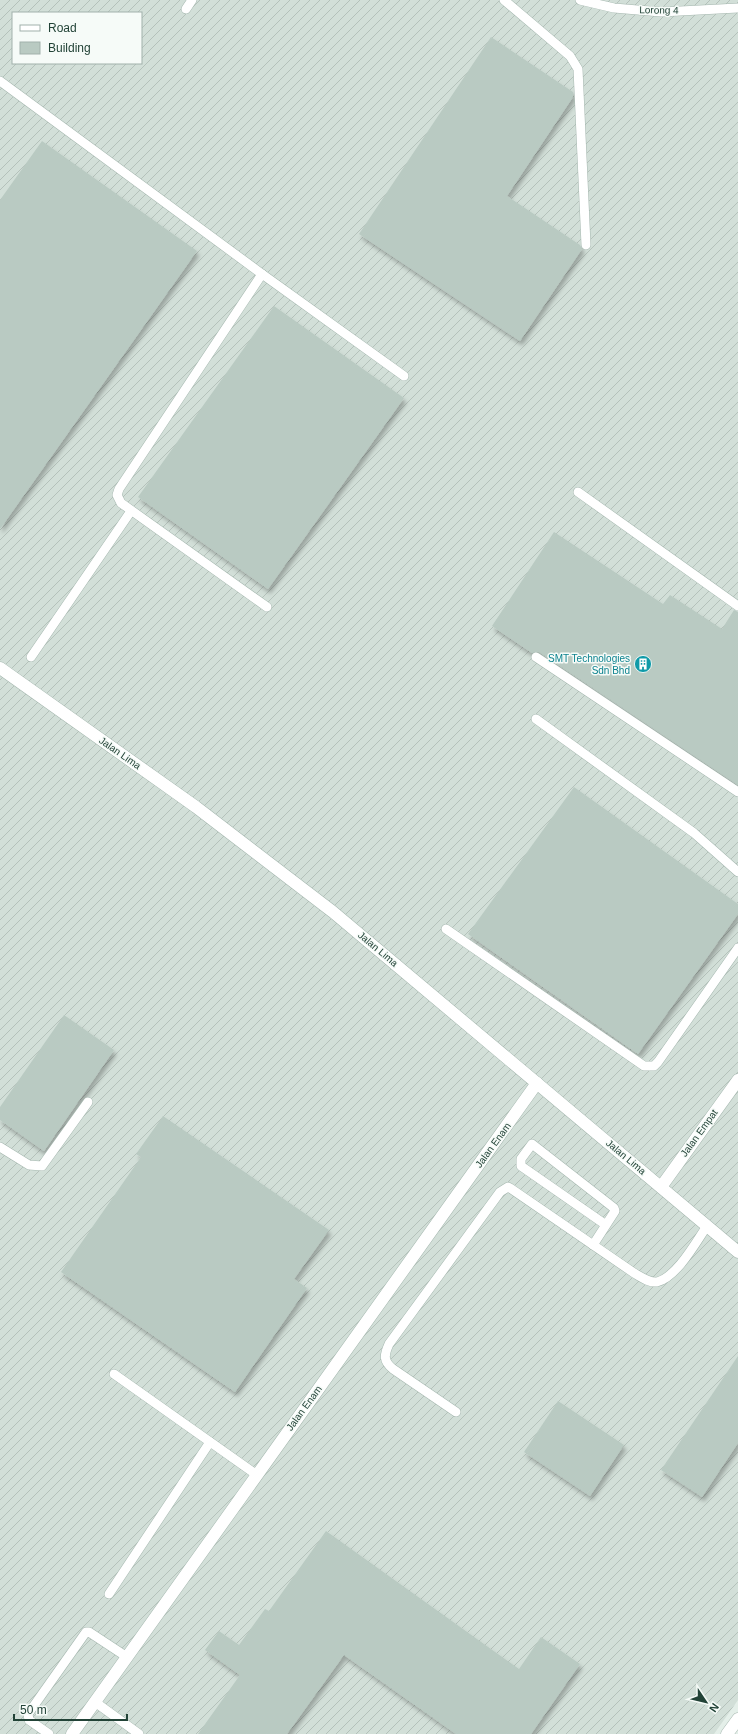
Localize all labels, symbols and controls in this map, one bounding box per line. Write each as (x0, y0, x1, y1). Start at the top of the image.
street label: Lorong 4 (639, 4, 679, 16)
legend (12, 12, 142, 64)
text: Road (48, 21, 77, 35)
text: Building (48, 41, 91, 55)
place label: SMT Technologies Sdn Bhd (548, 653, 630, 676)
building icon: SMT Technologies Sdn Bhd (633, 654, 653, 674)
street label: Jalan Lima (97, 735, 143, 772)
street label: Jalan Lima (356, 929, 400, 969)
street label: Jalan Empat (678, 1107, 720, 1159)
street label: Jalan Enam (473, 1120, 513, 1170)
street label: Jalan Lima (604, 1137, 648, 1177)
street label: Jalan Enam (284, 1383, 324, 1433)
north arrow (686, 1682, 726, 1722)
scale bar (14, 1696, 127, 1722)
text: N (707, 1701, 721, 1714)
text: 50 m (20, 1703, 47, 1717)

